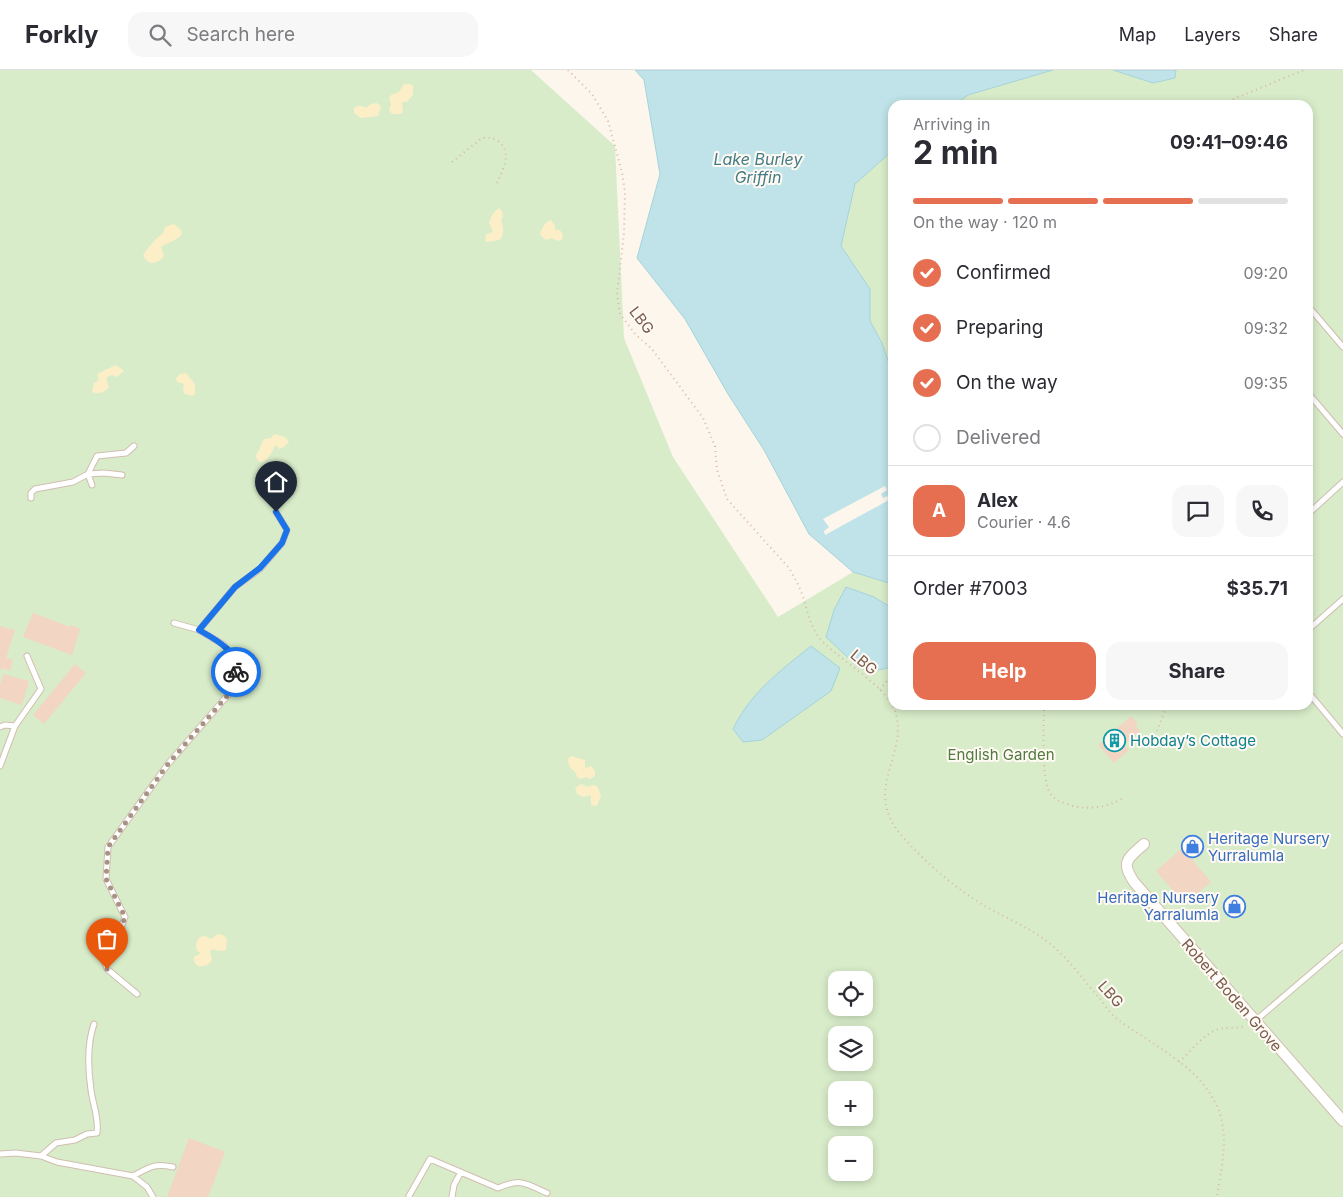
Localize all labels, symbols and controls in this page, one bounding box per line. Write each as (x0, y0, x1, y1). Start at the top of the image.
search box (128, 12, 478, 57)
text: Forkly (25, 20, 98, 49)
icon: search (146, 21, 174, 49)
text: Search here (186, 23, 295, 46)
text: Map (1119, 24, 1156, 45)
text: Layers (1184, 24, 1241, 45)
text: Share (1269, 24, 1318, 45)
text: Arriving in (913, 114, 990, 134)
text: 09:41–09:46 (1170, 131, 1288, 154)
text: 2 min (913, 133, 999, 172)
water label: Lake Burley Griffin (714, 149, 804, 187)
text: On the way · 120 m (913, 212, 1057, 232)
icon: check (913, 259, 941, 287)
text: Confirmed (956, 261, 1051, 284)
text: 09:20 (1244, 263, 1288, 283)
street label: LBG (625, 303, 659, 337)
icon: check (913, 314, 941, 342)
text: Preparing (956, 316, 1043, 339)
text: 09:32 (1244, 318, 1288, 338)
icon: check (913, 369, 941, 397)
text: On the way (956, 371, 1058, 394)
text: 09:35 (1244, 373, 1288, 393)
text: Delivered (956, 426, 1041, 449)
pin (255, 461, 297, 512)
icon: home (262, 468, 290, 496)
button: chat (1172, 485, 1224, 537)
button: phone (1236, 485, 1288, 537)
text: Alex (977, 489, 1018, 512)
text: A (932, 499, 946, 522)
text: Courier · 4.6 (977, 512, 1071, 532)
text: Order #7003 (913, 577, 1028, 600)
text: $35.71 (1226, 577, 1288, 600)
button: Help (913, 642, 1096, 700)
button: Share (1106, 642, 1288, 700)
street label: LBG (847, 645, 881, 679)
courier (211, 647, 261, 697)
icon: bike (222, 658, 250, 686)
building icon: Hobday’s Cottage (1102, 728, 1126, 752)
place label: Hobday’s Cottage (1130, 731, 1256, 750)
park label: English Garden (947, 745, 1055, 764)
place label: Heritage Nursery Yurralumla (1208, 829, 1330, 865)
shop icon: Heritage Nursery Yurralumla (1180, 835, 1204, 859)
place label: Heritage Nursery Yarralumla (1097, 888, 1220, 924)
shop icon: Heritage Nursery Yarralumla (1223, 894, 1247, 918)
pin (86, 918, 128, 969)
icon: bag (93, 925, 121, 953)
street label: Robert Boden Grove (1178, 935, 1286, 1055)
map controls (828, 971, 873, 1181)
button: locate (828, 971, 873, 1016)
street label: LBG (1094, 977, 1128, 1011)
button: layers (828, 1026, 873, 1071)
button: + (828, 1081, 873, 1126)
button: − (828, 1136, 873, 1181)

